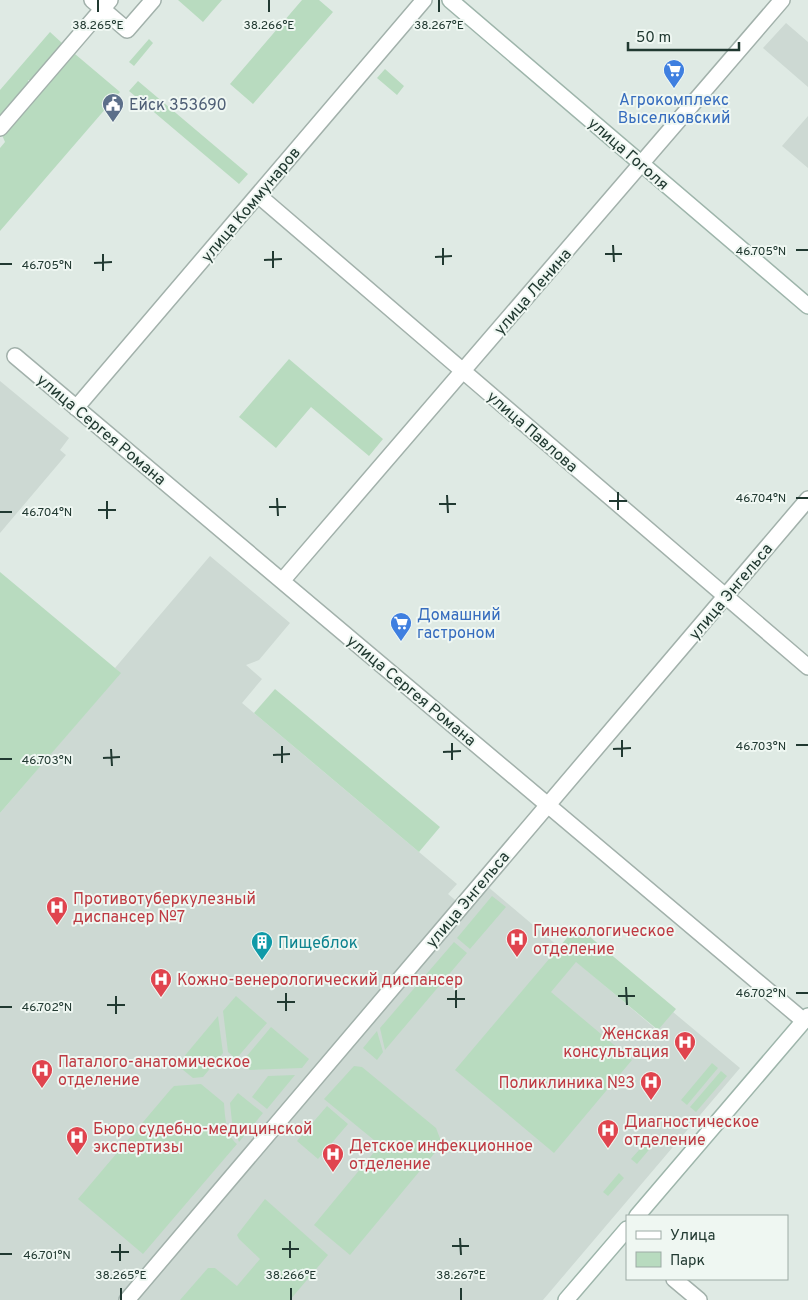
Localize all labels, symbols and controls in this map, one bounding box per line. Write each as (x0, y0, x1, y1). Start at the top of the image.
text: 38.265°E (72, 18, 124, 34)
text: 38.266°E (244, 18, 294, 34)
text: 38.267°E (414, 18, 464, 34)
scale bar (628, 20, 739, 52)
text: 50 m (636, 29, 671, 48)
supermarket icon: Агрокомплекс Выселковский (662, 58, 686, 89)
place label: Агрокомплекс Выселковский (618, 91, 730, 129)
public building icon: Ейск 353690 (101, 92, 125, 123)
place label: Ейск 353690 (129, 96, 227, 116)
street label: улица Гоголя (583, 114, 672, 195)
street label: улица Коммунаров (197, 144, 306, 267)
text: 46.705°N (736, 244, 786, 260)
street label: улица Ленина (491, 245, 576, 340)
text: 46.705°N (22, 258, 72, 274)
street label: улица Сергея Романа (32, 371, 169, 490)
street label: улица Павлова (482, 387, 581, 478)
text: 46.704°N (736, 491, 786, 507)
text: 46.704°N (22, 505, 72, 521)
street label: улица Энгельса (685, 540, 778, 645)
place label: Домашний гастроном (417, 606, 501, 644)
supermarket icon: Домашний гастроном (389, 611, 413, 642)
street label: улица Сергея Романа (342, 632, 479, 751)
text: 46.703°N (736, 739, 786, 755)
text: 46.703°N (22, 753, 72, 769)
street label: улица Энгельса (422, 848, 515, 953)
place label: Противотуберкулезный диспансер №7 (73, 890, 256, 928)
hospital icon: Противотуберкулезный диспансер №7 (45, 895, 69, 926)
place label: Гинекологическое отделение (533, 922, 674, 960)
hospital icon: Гинекологическое отделение (505, 927, 529, 958)
building icon: Пищеблок (250, 930, 274, 961)
place label: Пищеблок (278, 934, 358, 954)
hospital icon: Кожно-венерологический диспансер (149, 967, 173, 998)
place label: Кожно-венерологический диспансер (177, 971, 463, 991)
text: 46.702°N (736, 986, 786, 1002)
text: 46.702°N (22, 1000, 72, 1016)
place label: Женская консультация (563, 1025, 669, 1063)
hospital icon: Женская консультация (673, 1030, 697, 1061)
place label: Паталого-анатомическое отделение (58, 1053, 250, 1091)
hospital icon: Паталого-анатомическое отделение (30, 1058, 54, 1089)
hospital icon: Поликлиника №3 (639, 1070, 663, 1101)
place label: Поликлиника №3 (498, 1074, 635, 1094)
place label: Диагностическое отделение (624, 1113, 759, 1151)
hospital icon: Диагностическое отделение (596, 1118, 620, 1149)
place label: Бюро судебно-медицинской экспертизы (93, 1120, 312, 1158)
hospital icon: Бюро судебно-медицинской экспертизы (65, 1125, 89, 1156)
place label: Детское инфекционное отделение (349, 1137, 533, 1175)
hospital icon: Детское инфекционное отделение (321, 1142, 345, 1173)
legend (626, 1215, 788, 1280)
text: Улица (670, 1227, 715, 1246)
text: 46.701°N (23, 1248, 71, 1264)
text: Парк (670, 1252, 705, 1271)
text: 38.265°E (95, 1268, 147, 1284)
text: 38.266°E (266, 1268, 316, 1284)
text: 38.267°E (436, 1268, 486, 1284)

